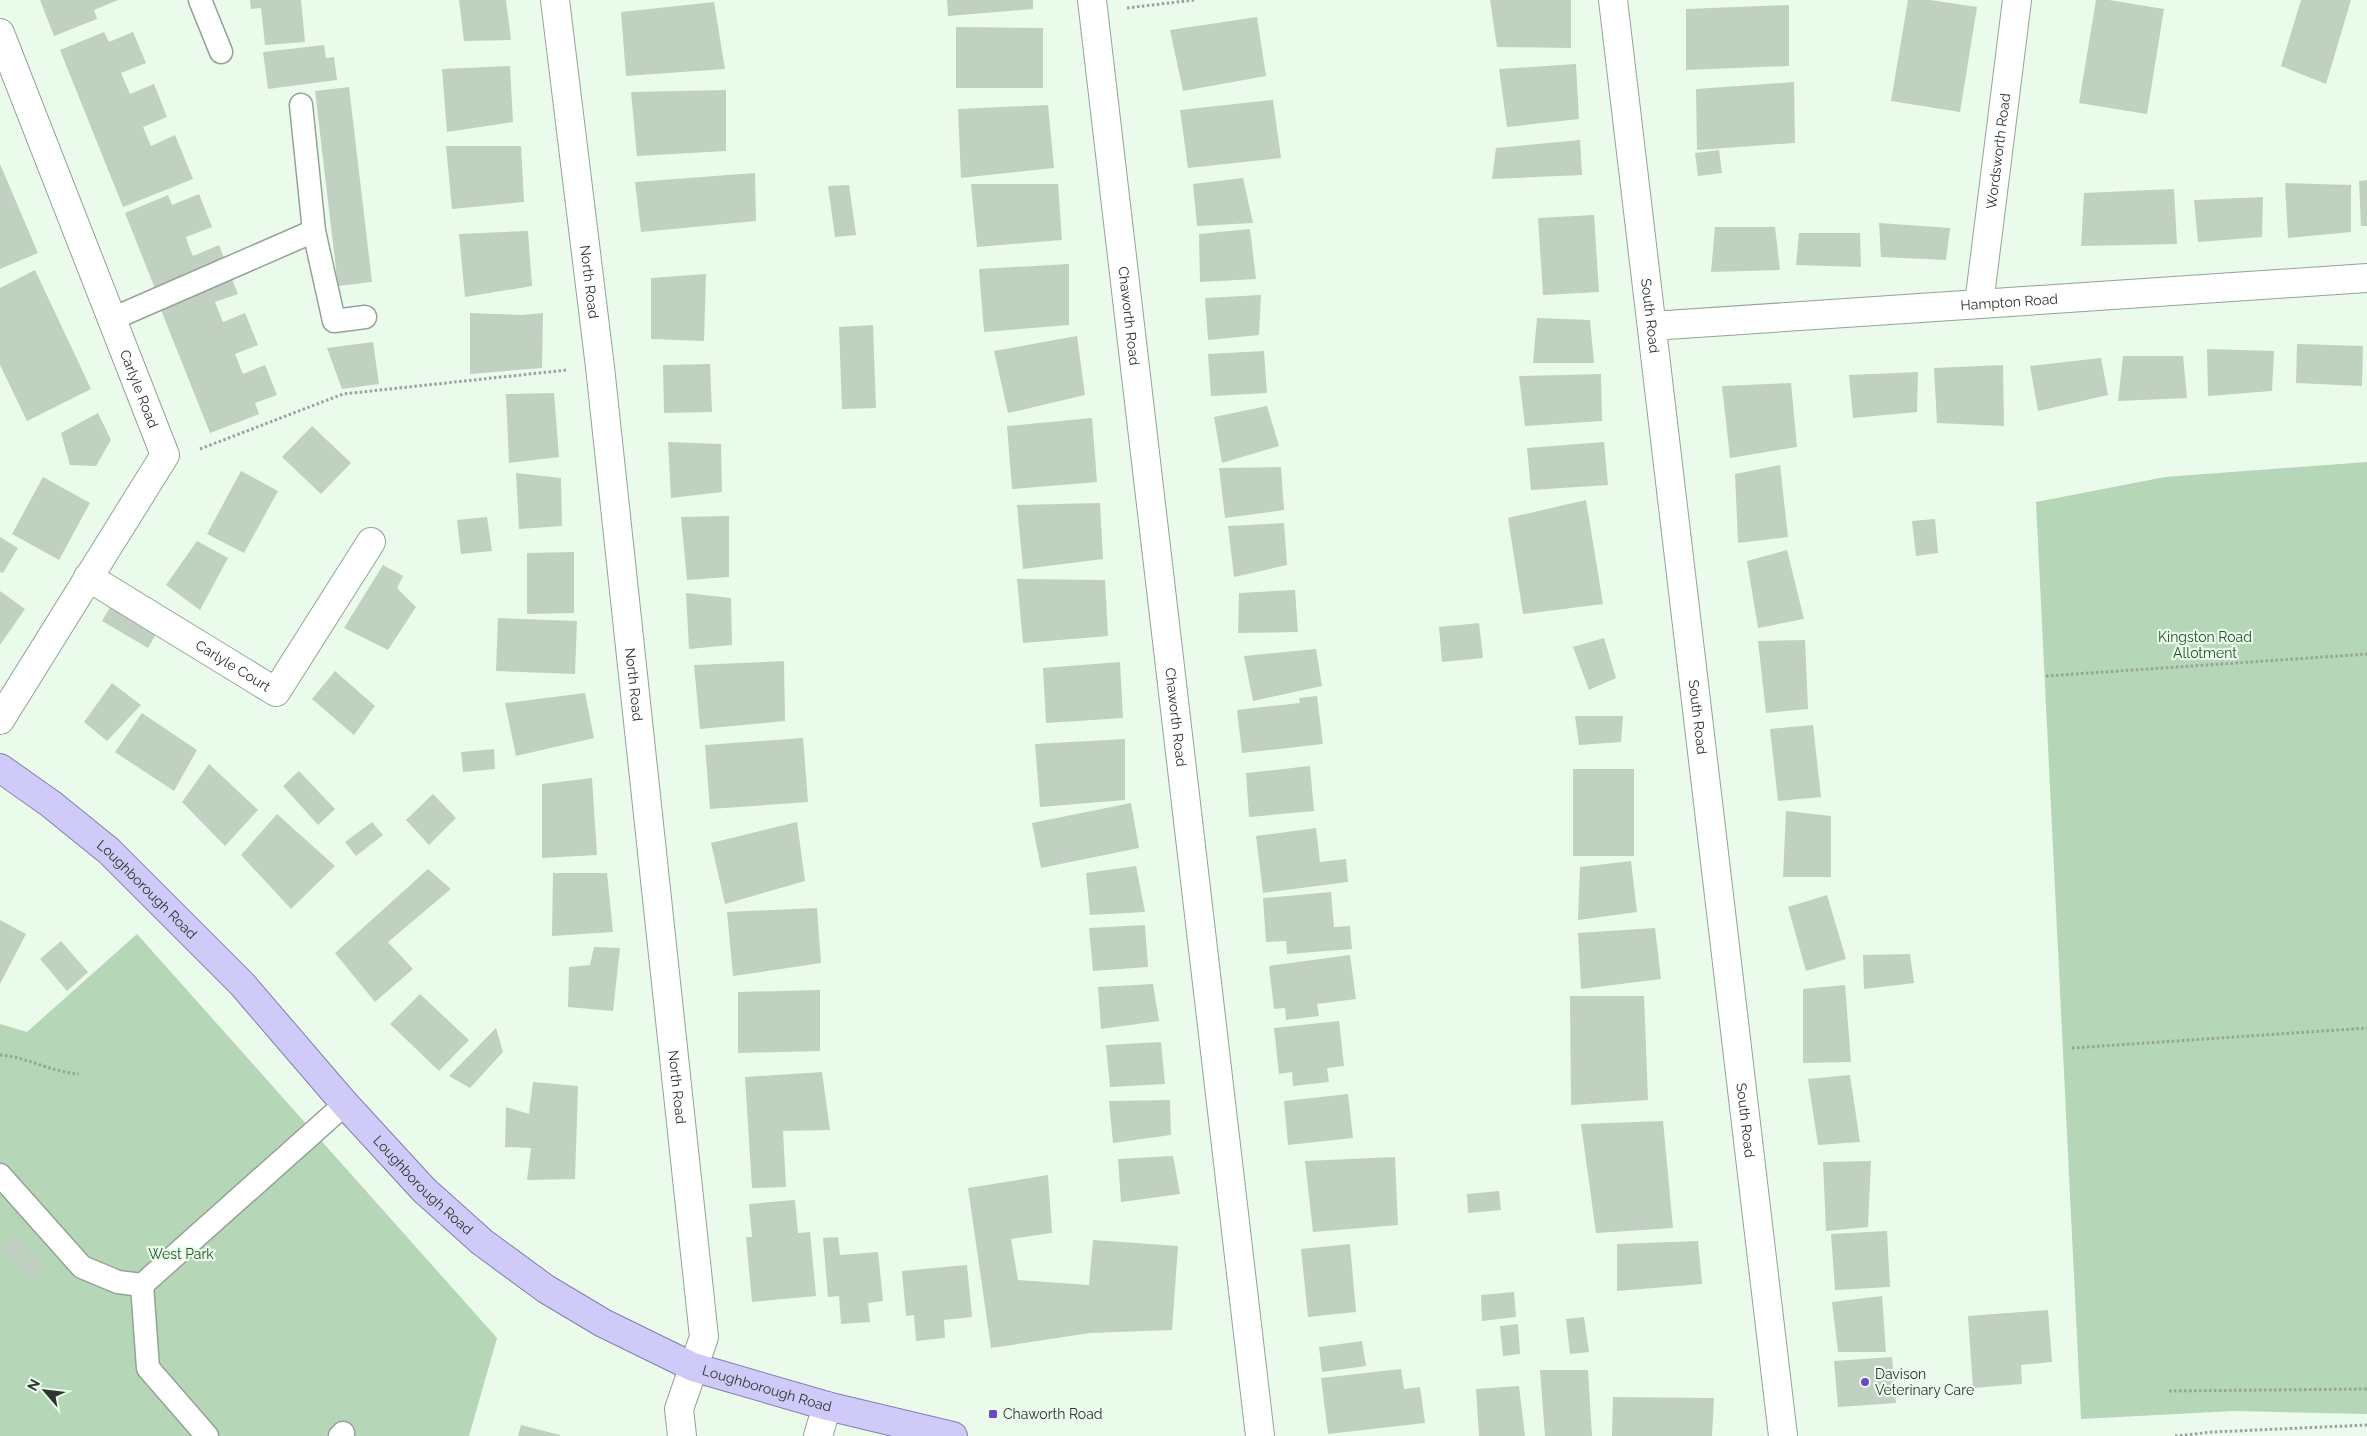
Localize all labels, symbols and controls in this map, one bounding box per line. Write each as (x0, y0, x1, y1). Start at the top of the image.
street label: Wordsworth Road (1983, 92, 2013, 210)
street label: North Road (577, 244, 602, 320)
street label: Chaworth Road (1115, 265, 1143, 366)
street label: South Road (1638, 277, 1663, 354)
street label: Hampton Road (1960, 291, 2058, 313)
street label: Carlyle Road (117, 347, 162, 430)
park label: Kingston Road Allotment (2158, 629, 2252, 661)
street label: Carlyle Court (193, 637, 274, 695)
street label: North Road (622, 647, 646, 722)
street label: Chaworth Road (1162, 667, 1190, 768)
street label: South Road (1686, 679, 1710, 755)
street label: Loughborough Road (94, 837, 200, 942)
street label: North Road (665, 1049, 689, 1125)
street label: South Road (1733, 1082, 1758, 1158)
street label: Loughborough Road (370, 1132, 476, 1238)
park label: West Park (148, 1246, 214, 1262)
street label: Loughborough Road (700, 1362, 833, 1415)
north arrow (20, 1366, 70, 1416)
place label: Davison Veterinary Care (1875, 1366, 1974, 1398)
text: N (24, 1376, 43, 1393)
marker: Davison Veterinary Care (1859, 1376, 1871, 1388)
place label: Chaworth Road (1003, 1406, 1103, 1422)
marker: Chaworth Road (987, 1408, 999, 1420)

